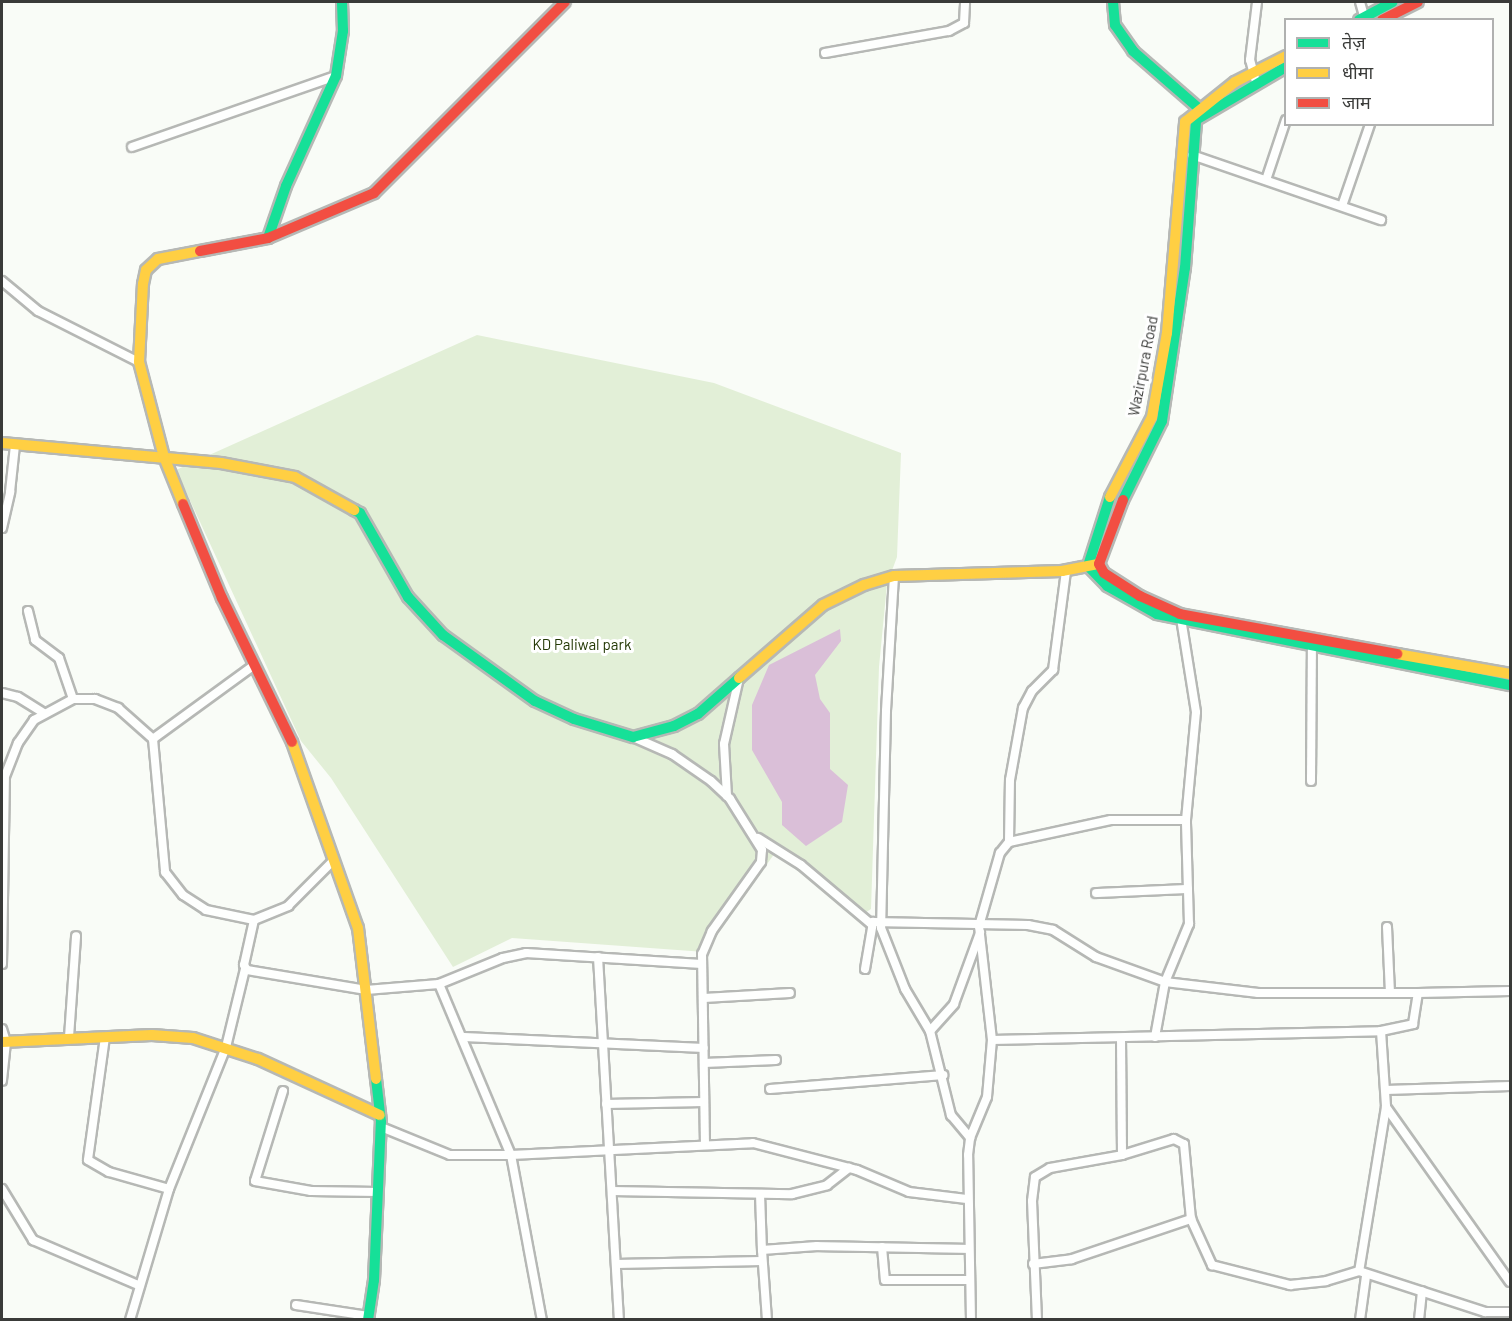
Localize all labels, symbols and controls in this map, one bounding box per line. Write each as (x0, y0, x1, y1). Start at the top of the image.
legend (1284, 18, 1494, 126)
text: तेज़ (1342, 31, 1366, 53)
text: धीमा (1342, 61, 1373, 83)
text: जाम (1342, 91, 1371, 113)
street label: Wazirpura Road (1124, 314, 1162, 418)
park label: KD Paliwal park (533, 636, 631, 654)

